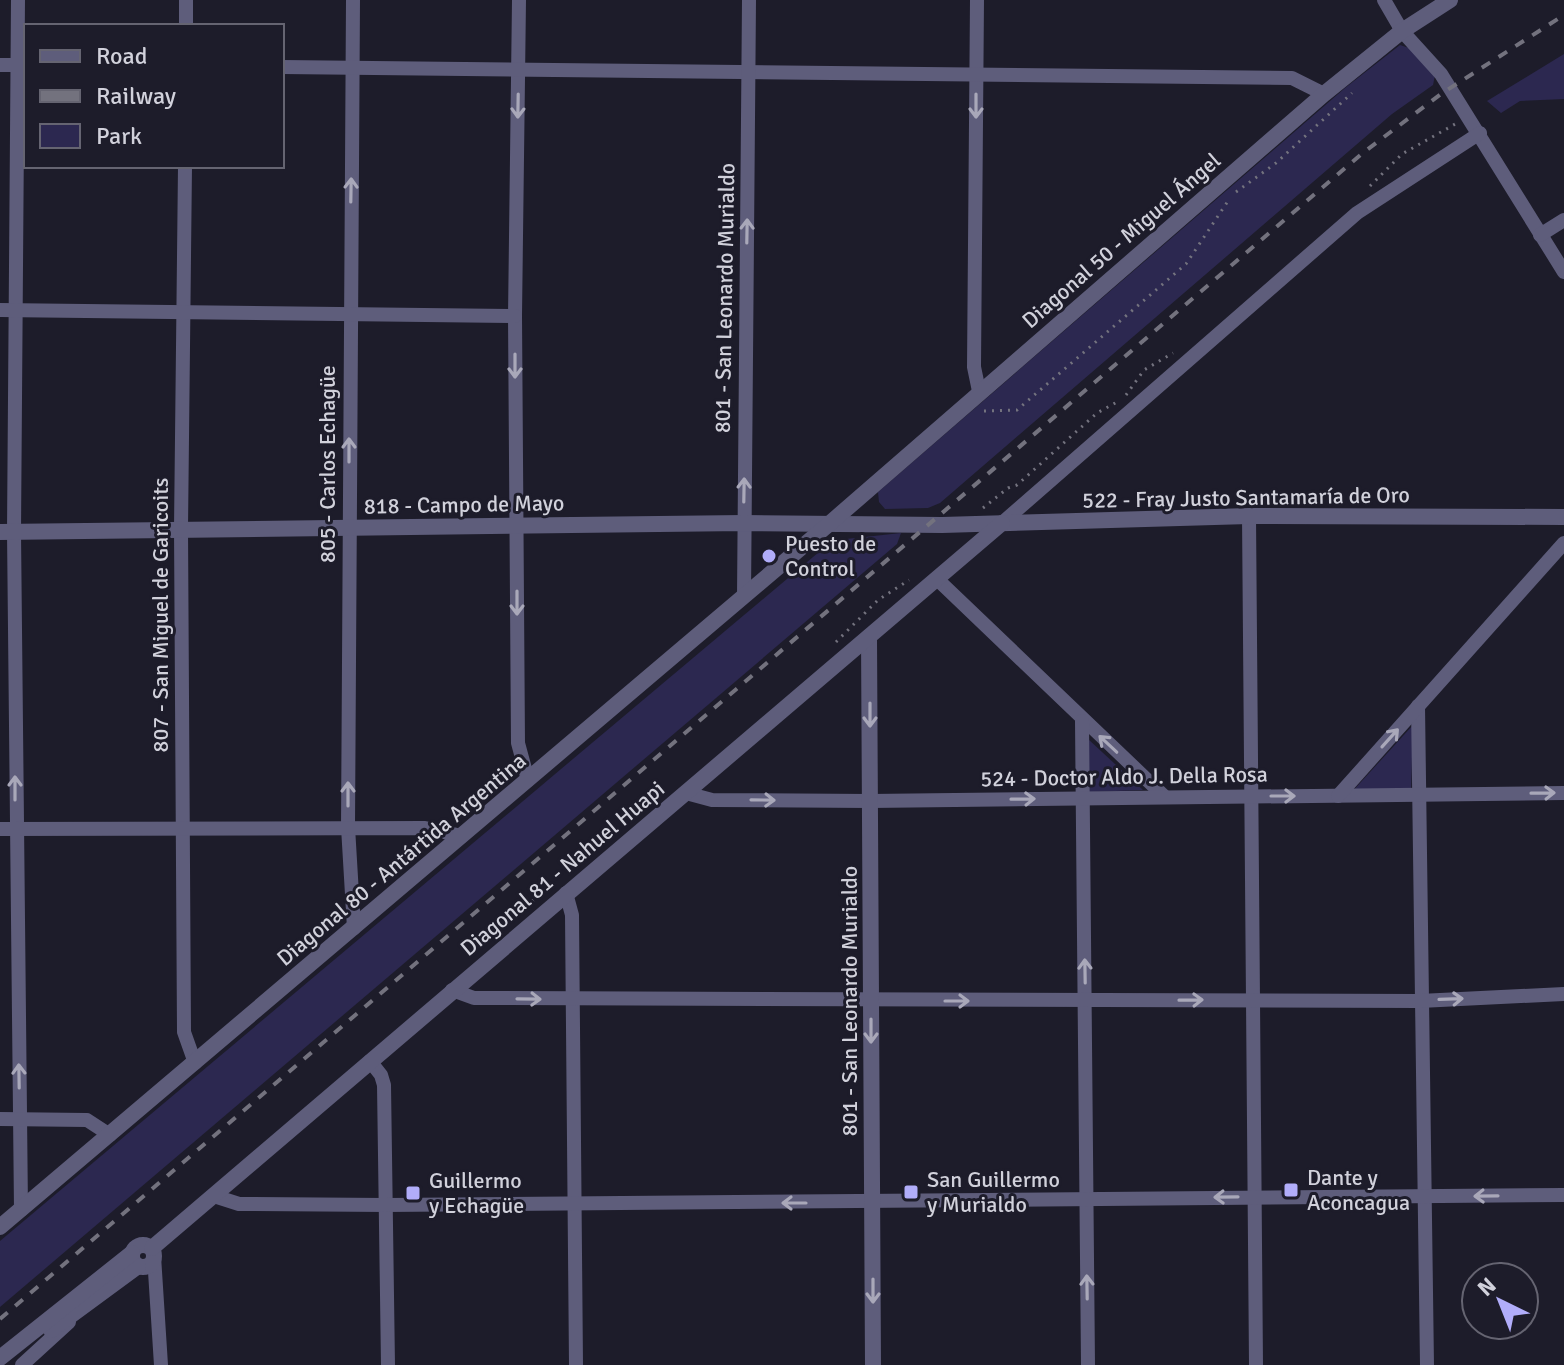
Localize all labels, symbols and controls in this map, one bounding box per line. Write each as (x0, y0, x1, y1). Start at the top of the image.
legend (24, 24, 284, 168)
text: Road (96, 41, 147, 71)
text: Railway (96, 81, 176, 111)
one-way arrow (510, 92, 526, 119)
one-way arrow (968, 92, 984, 119)
text: Park (96, 121, 142, 151)
street label: Diagonal 50 - Miguel Ángel (1017, 147, 1226, 334)
street label: 801 - San Leonardo Murialdo (709, 163, 740, 433)
one-way arrow (343, 177, 359, 204)
one-way arrow (739, 218, 755, 245)
one-way arrow (507, 352, 523, 379)
street label: 805 - Carlos Echagüe (314, 365, 341, 563)
one-way arrow (341, 437, 357, 464)
one-way arrow (736, 477, 752, 504)
street label: 807 - San Miguel de Garicoits (147, 478, 174, 752)
street label: 522 - Fray Justo Santamaría de Oro (1082, 481, 1410, 514)
street label: 818 - Campo de Mayo (364, 489, 564, 520)
place label: Puesto de Control (785, 530, 876, 582)
marker: Puesto de Control (760, 547, 778, 565)
one-way arrow (509, 589, 525, 616)
one-way arrow (862, 701, 878, 728)
one-way arrow (1381, 728, 1399, 748)
one-way arrow (1098, 735, 1118, 754)
street label: Diagonal 80 - Antártida Argentina (271, 747, 532, 972)
street label: 524 - Doctor Aldo J. Della Rosa (980, 760, 1268, 793)
one-way arrow (8, 775, 23, 802)
street label: Diagonal 81 - Nahuel Huapi (455, 775, 670, 962)
one-way arrow (340, 781, 356, 808)
one-way arrow (1529, 785, 1556, 801)
one-way arrow (1269, 788, 1296, 804)
one-way arrow (1009, 791, 1036, 807)
one-way arrow (749, 793, 776, 808)
street label: 801 - San Leonardo Murialdo (836, 866, 863, 1136)
one-way arrow (1077, 958, 1093, 985)
one-way arrow (515, 991, 542, 1006)
one-way arrow (1177, 992, 1204, 1008)
one-way arrow (1437, 992, 1464, 1007)
one-way arrow (943, 993, 970, 1009)
one-way arrow (863, 1017, 879, 1044)
one-way arrow (11, 1063, 27, 1090)
place label: Dante y Aconcagua (1307, 1164, 1410, 1216)
place label: San Guillermo y Murialdo (927, 1166, 1060, 1218)
place label: Guillermo y Echagüe (429, 1167, 524, 1219)
marker: Dante y Aconcagua (1282, 1181, 1300, 1199)
marker: San Guillermo y Murialdo (902, 1183, 920, 1201)
marker: Guillermo y Echagüe (404, 1184, 422, 1202)
one-way arrow (1473, 1188, 1500, 1204)
one-way arrow (1213, 1189, 1240, 1205)
one-way arrow (781, 1195, 808, 1210)
north arrow (1460, 1261, 1540, 1341)
text: N (1472, 1272, 1502, 1302)
one-way arrow (1079, 1274, 1095, 1301)
one-way arrow (865, 1277, 881, 1304)

